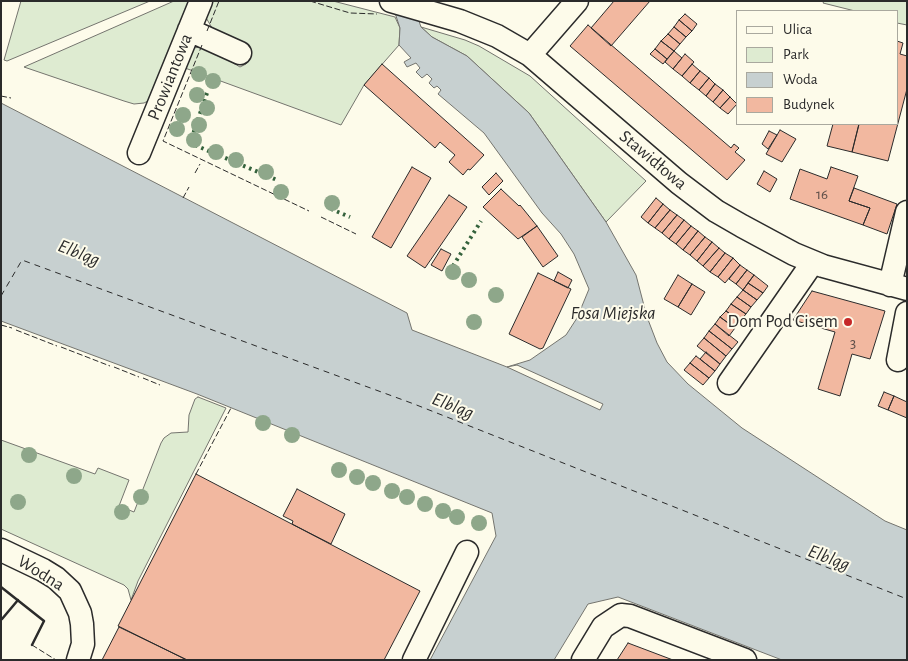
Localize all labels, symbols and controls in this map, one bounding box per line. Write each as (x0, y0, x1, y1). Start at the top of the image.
legend (736, 10, 898, 125)
text: Ulica (783, 22, 812, 37)
street label: Prowiantowa (143, 30, 197, 124)
text: Park (783, 47, 809, 62)
text: Woda (783, 72, 818, 87)
text: Budynek (783, 97, 834, 112)
street label: Stawidłowa (615, 126, 691, 194)
house number: 16 (816, 185, 828, 203)
water label: Elbląg (55, 234, 103, 272)
water label: Fosa Miejska (570, 302, 656, 324)
place label: Dom Pod Cisem (728, 311, 838, 333)
marker: Dom Pod Cisem (842, 316, 854, 328)
house number: 3 (850, 334, 856, 352)
water label: Elbląg (429, 387, 477, 425)
water label: Elbląg (805, 540, 853, 576)
street label: Wodna (14, 550, 68, 596)

